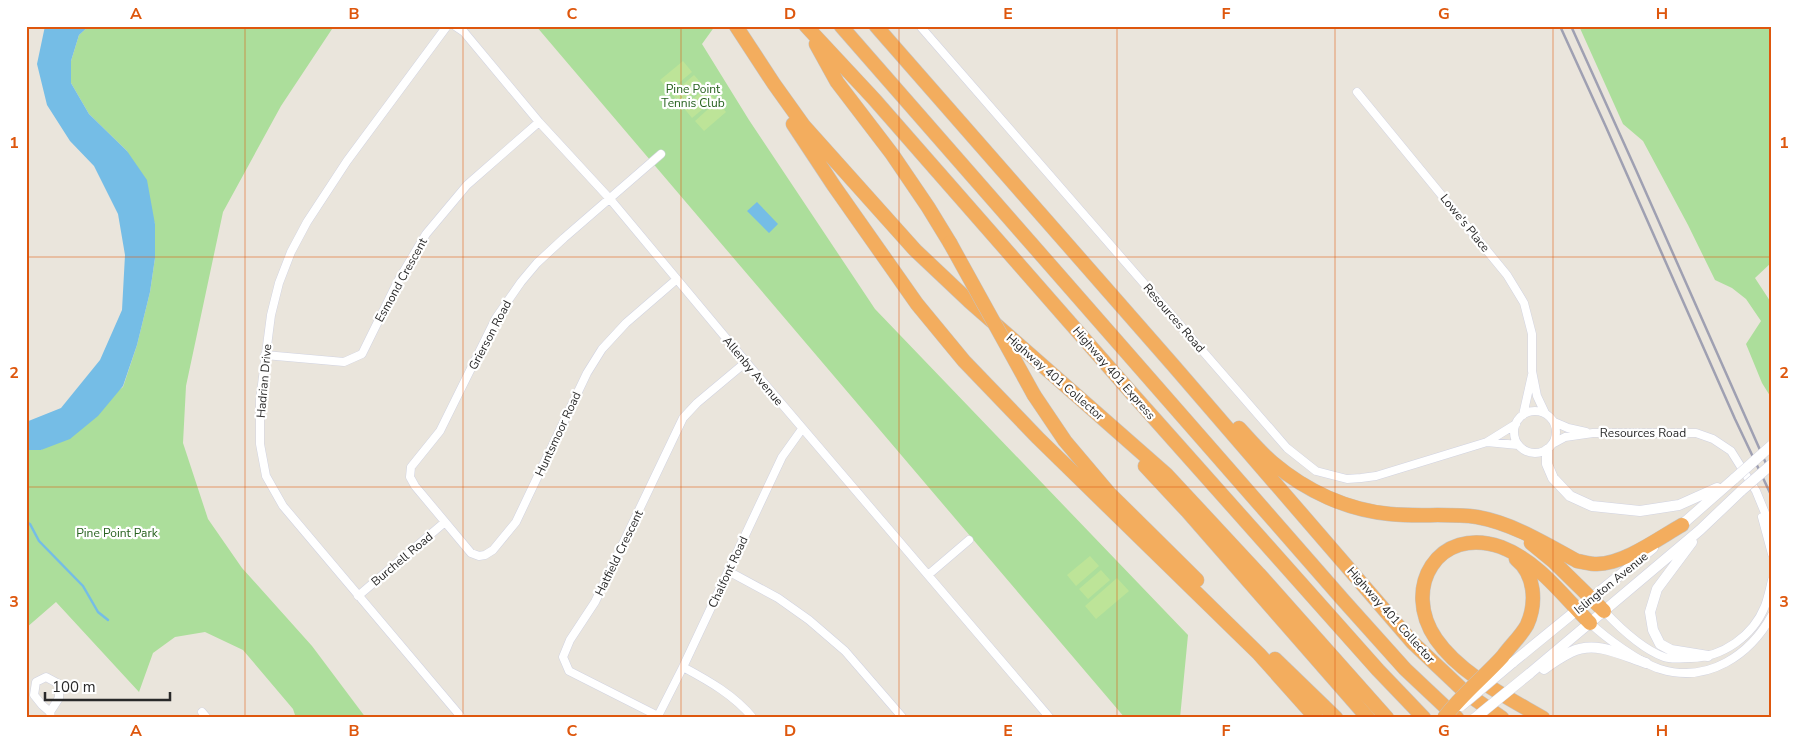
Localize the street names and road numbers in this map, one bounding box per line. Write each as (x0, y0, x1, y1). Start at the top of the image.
street label: Lowe's Place (1437, 191, 1493, 255)
street label: Esmond Crescent (371, 234, 431, 325)
street label: Resources Road (1140, 280, 1208, 356)
street label: Grierson Road (465, 297, 515, 373)
street label: Highway 401 Express (1069, 323, 1159, 423)
street label: Highway 401 Collector (1003, 330, 1108, 424)
street label: Allenby Avenue (719, 333, 787, 409)
street label: Hadrian Drive (253, 343, 275, 419)
street label: Huntsmoor Road (531, 389, 585, 479)
street label: Resources Road (1600, 425, 1686, 441)
street label: Hatfield Crescent (591, 507, 647, 599)
street label: Burchell Road (368, 528, 436, 590)
street label: Chalfont Road (704, 534, 752, 610)
street label: Islington Avenue (1571, 548, 1651, 618)
street label: Highway 401 Collector (1343, 563, 1439, 667)

